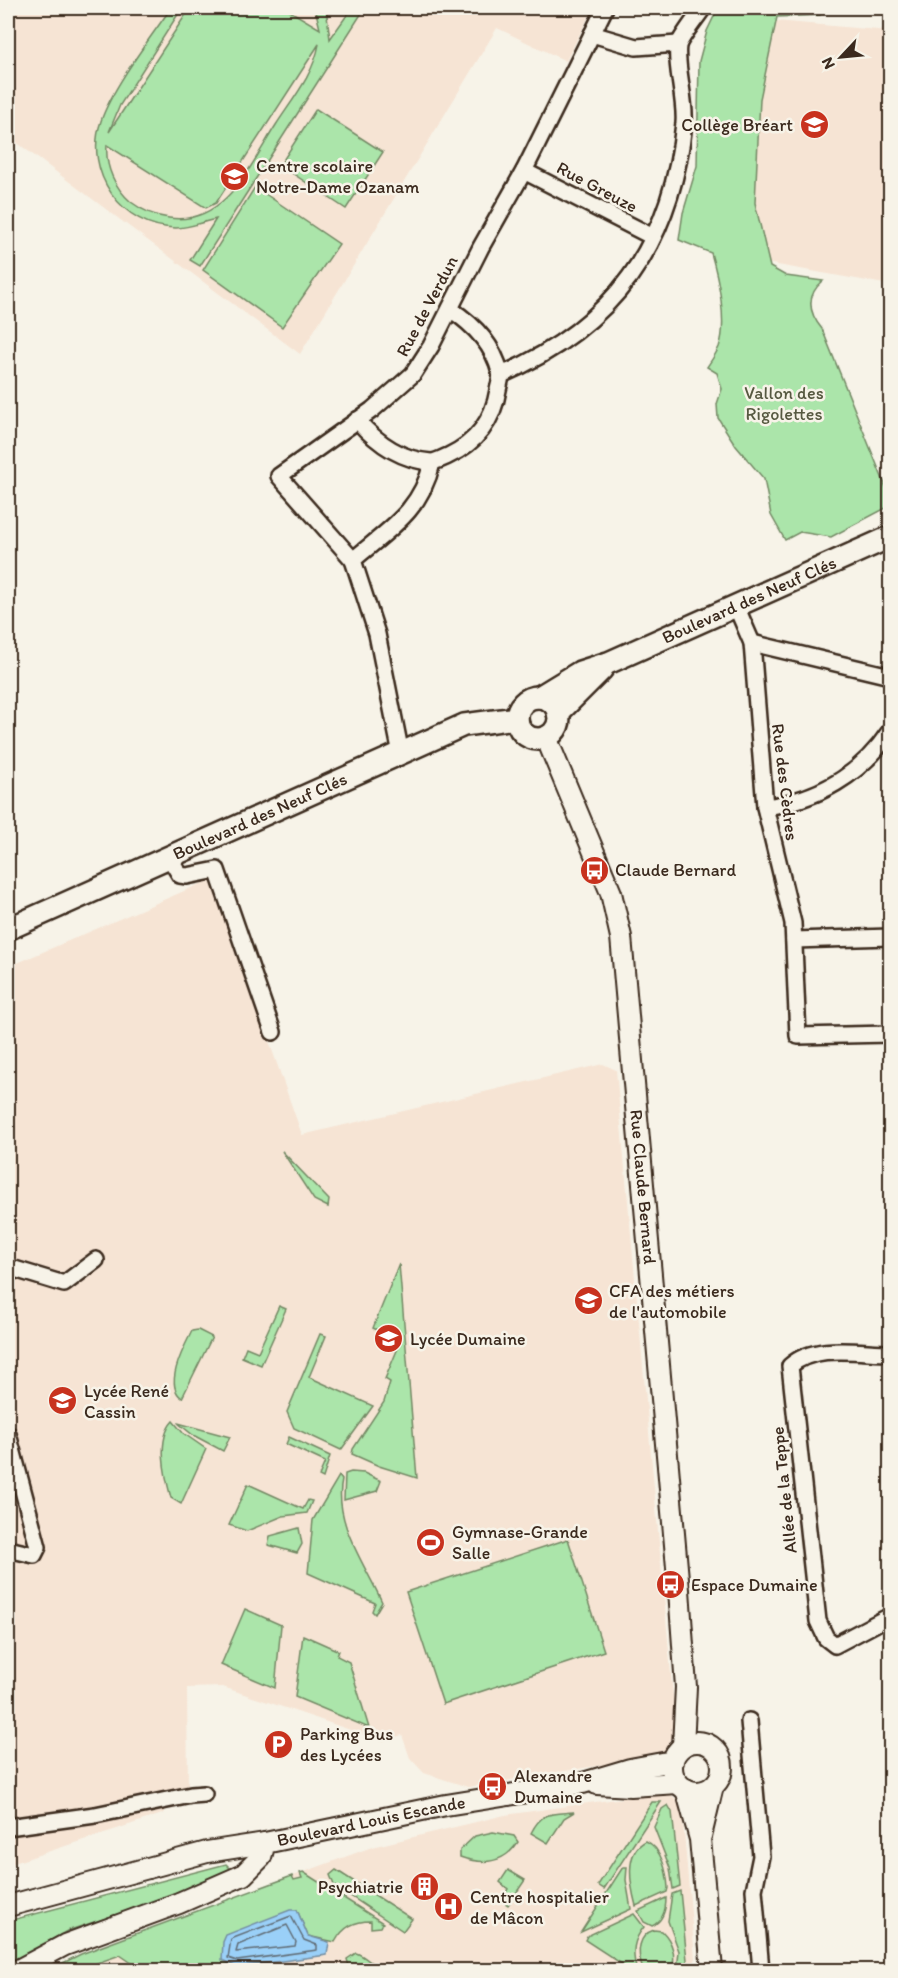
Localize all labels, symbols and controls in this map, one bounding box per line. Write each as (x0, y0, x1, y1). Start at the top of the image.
north arrow (811, 27, 871, 87)
text: N (817, 54, 839, 72)
school or university icon: Collège Bréart (798, 109, 830, 141)
place label: Collège Bréart (681, 114, 793, 136)
place label: Centre scolaire Notre-Dame Ozanam (256, 155, 419, 198)
street label: Rue Greuze (553, 157, 641, 217)
school or university icon: Centre scolaire Notre-Dame Ozanam (219, 160, 251, 192)
street label: Rue de Verdun (391, 252, 463, 360)
park label: Vallon des Rigolettes (744, 382, 824, 425)
street label: Boulevard des Neuf Clés (658, 551, 840, 648)
street label: Rue des Cèdres (767, 722, 803, 842)
street label: Boulevard des Neuf Clés (169, 768, 351, 865)
bus stop icon: Claude Bernard (578, 854, 610, 886)
place label: Claude Bernard (615, 859, 736, 881)
street label: Rue Claude Bernard (625, 1109, 661, 1265)
place label: CFA des métiers de l'automobile (609, 1280, 735, 1323)
school or university icon: CFA des métiers de l'automobile (572, 1285, 604, 1317)
school or university icon: Lycée Dumaine (373, 1323, 405, 1355)
place label: Lycée Dumaine (410, 1328, 526, 1350)
place label: Lycée René Cassin (84, 1380, 169, 1423)
school or university icon: Lycée René Cassin (47, 1385, 79, 1417)
street label: Allée de la Teppe (766, 1425, 802, 1555)
place label: Gymnase-Grande Salle (452, 1521, 588, 1564)
sports icon: Gymnase-Grande Salle (415, 1526, 447, 1558)
bus stop icon: Espace Dumaine (654, 1569, 686, 1601)
place label: Espace Dumaine (691, 1574, 818, 1596)
place label: Parking Bus des Lycées (300, 1723, 393, 1766)
parking icon: Parking Bus des Lycées (263, 1728, 295, 1760)
place label: Alexandre Dumaine (514, 1765, 592, 1808)
bus stop icon: Alexandre Dumaine (477, 1770, 509, 1802)
street label: Boulevard Louis Escande (275, 1791, 467, 1851)
building icon: Psychiatrie (408, 1871, 440, 1903)
place label: Psychiatrie (318, 1876, 403, 1898)
place label: Centre hospitalier de Mâcon (470, 1886, 610, 1929)
hospital icon: Centre hospitalier de Mâcon (433, 1891, 465, 1923)

